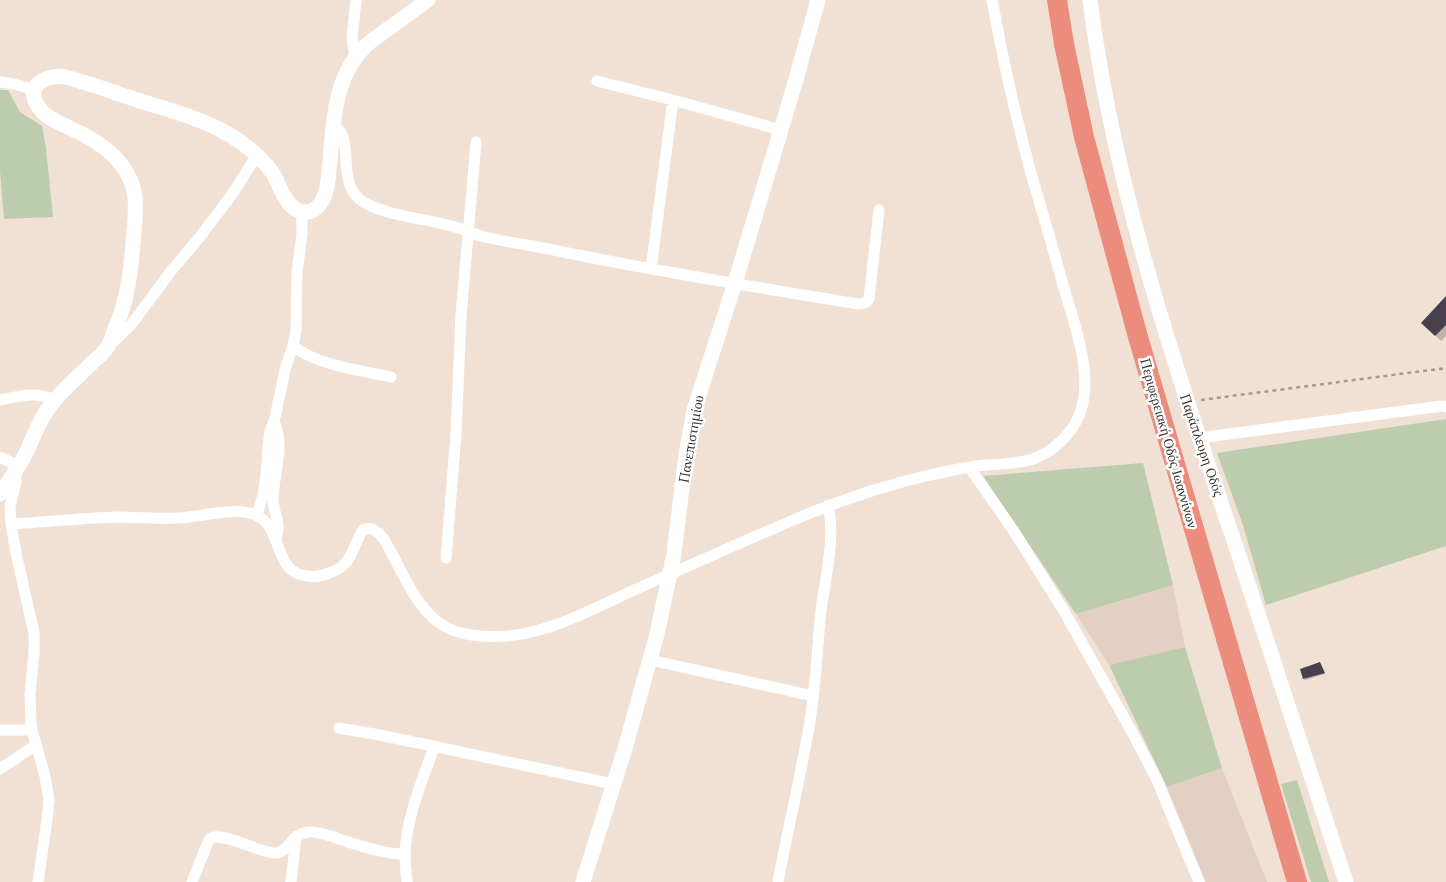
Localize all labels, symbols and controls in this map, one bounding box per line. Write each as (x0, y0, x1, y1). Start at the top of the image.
street label: Περιφερειακή Οδός Ιωαννίνων (1136, 356, 1202, 530)
street label: Παράπλευρη Οδός (1176, 391, 1228, 499)
street label: Πανεπιστημίου (674, 394, 708, 484)

